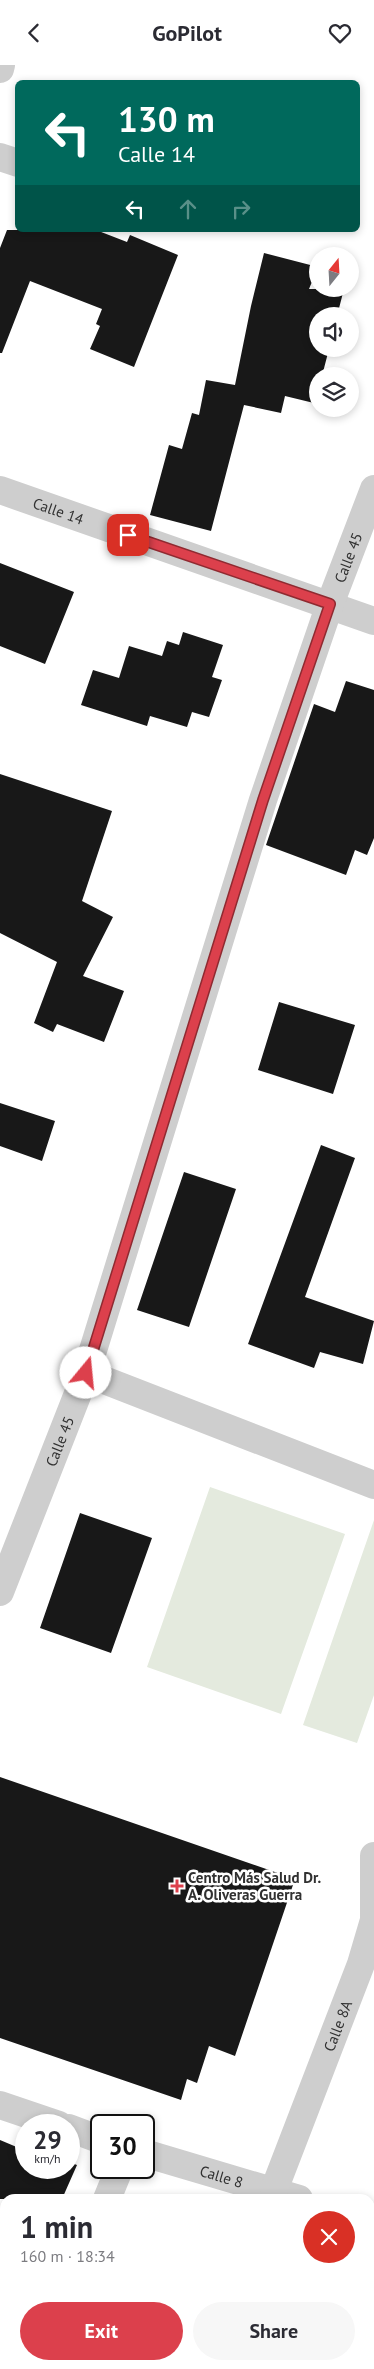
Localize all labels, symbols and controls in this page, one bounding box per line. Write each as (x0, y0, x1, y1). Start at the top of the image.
icon: back (20, 19, 48, 47)
text: GoPilot (152, 19, 222, 47)
icon: heart (326, 19, 354, 47)
text: 130 m (118, 96, 215, 142)
icon: left (35, 100, 100, 165)
text: Calle 14 (118, 140, 195, 168)
icon: left (121, 195, 149, 223)
icon: ahead (174, 195, 202, 223)
icon: right (227, 195, 255, 223)
north arrow (309, 247, 359, 297)
map controls (309, 247, 359, 417)
button: sound (309, 307, 359, 357)
button: layers (309, 367, 359, 417)
street label: Calle 14 (31, 493, 86, 528)
pin (107, 514, 149, 556)
icon: arrive (114, 521, 142, 549)
street label: Calle 45 (330, 529, 366, 585)
position arrow (59, 1346, 111, 1398)
street label: Calle 45 (41, 1413, 78, 1469)
place label: Centro Más Salud Dr. A. Oliveras Guerra (188, 1868, 321, 1904)
marker: Centro Más Salud Dr. A. Oliveras Guerra (170, 1879, 184, 1893)
street label: Calle 8A (319, 1997, 356, 2054)
speed limit sign: 30 (90, 2114, 155, 2179)
text: 29 (33, 2124, 62, 2156)
text: km/h (34, 2151, 61, 2166)
street label: Calle 8 (198, 2161, 246, 2191)
text: 1 min (20, 2207, 93, 2246)
button: close (303, 2211, 355, 2263)
text: 160 m · 18:34 (20, 2246, 115, 2266)
button: Exit (20, 2302, 183, 2360)
button: Share (193, 2302, 355, 2360)

